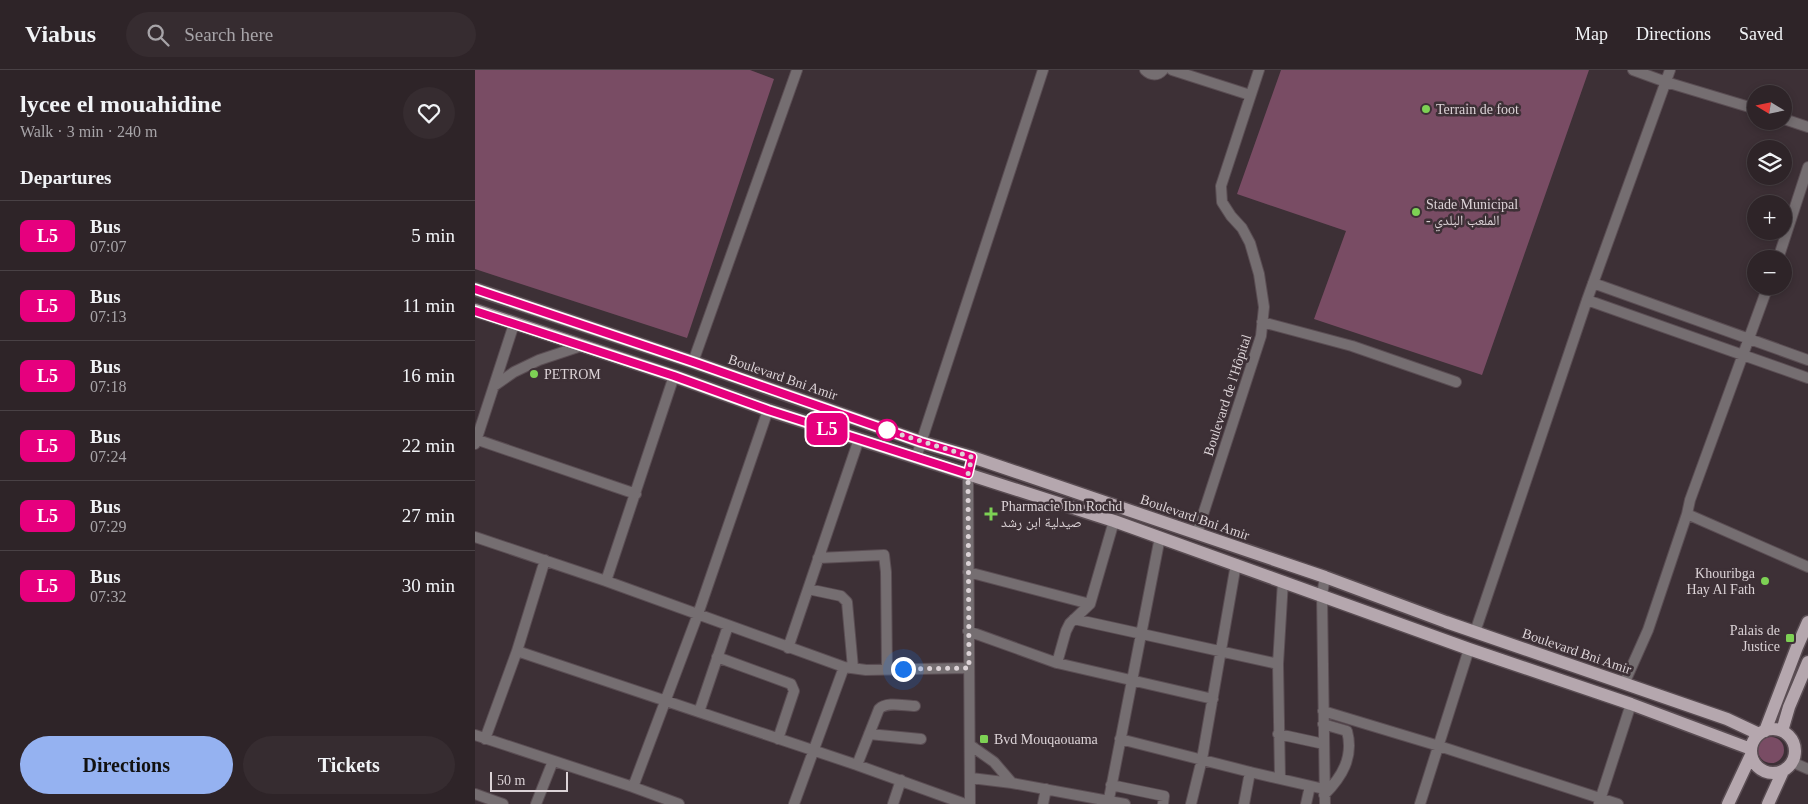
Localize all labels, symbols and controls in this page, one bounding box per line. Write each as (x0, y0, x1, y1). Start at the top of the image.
search box (126, 12, 476, 57)
text: Viabus (25, 21, 96, 47)
icon: search (144, 21, 172, 49)
text: Search here (184, 24, 273, 45)
text: Map (1575, 24, 1608, 44)
text: Directions (1636, 24, 1711, 44)
text: Saved (1739, 24, 1783, 44)
north arrow (1747, 85, 1793, 130)
map controls (1747, 85, 1792, 295)
button: heart (403, 87, 455, 139)
text: lycee el mouahidine (20, 91, 221, 117)
place label: Terrain de foot (1436, 102, 1519, 117)
marker: Terrain de foot (1420, 103, 1432, 115)
text: Walk · 3 min · 240 m (20, 123, 157, 140)
button: layers (1747, 140, 1792, 185)
text: Departures (20, 167, 111, 188)
button: + (1747, 195, 1792, 240)
place label: Stade Municipal - الملعب البلدي (1426, 197, 1518, 232)
marker: Stade Municipal - الملعب البلدي (1410, 206, 1422, 218)
text: Bus (90, 216, 121, 237)
text: 5 min (411, 225, 455, 246)
text: L5 (37, 226, 58, 246)
text: 07:07 (90, 238, 126, 255)
button: − (1747, 250, 1792, 295)
text: Bus (90, 286, 121, 307)
text: 11 min (402, 295, 455, 316)
text: L5 (37, 296, 58, 316)
text: 07:13 (90, 308, 126, 325)
street label: Boulevard de l'Hôpital (1201, 332, 1254, 458)
street label: Boulevard Bni Amir (726, 352, 840, 403)
text: Bus (90, 356, 121, 377)
text: 16 min (402, 365, 455, 386)
text: L5 (37, 366, 58, 386)
place label: PETROM (544, 367, 601, 382)
marker: PETROM (528, 368, 540, 380)
text: 07:18 (90, 378, 126, 395)
line badge: L5 (805, 413, 849, 445)
text: L5 (816, 419, 838, 439)
unlabelled marker (876, 419, 898, 441)
text: Bus (90, 426, 121, 447)
text: 22 min (402, 435, 455, 456)
text: L5 (37, 436, 58, 456)
text: 07:24 (90, 448, 126, 465)
street label: Boulevard Bni Amir (1138, 492, 1252, 543)
text: Bus (90, 496, 121, 517)
place label: Pharmacie Ibn Rochd صيدلية ابن رشد (1001, 499, 1122, 531)
text: 27 min (402, 505, 455, 526)
text: L5 (37, 506, 58, 526)
marker: Pharmacie Ibn Rochd صيدلية ابن رشد (985, 508, 997, 520)
text: 07:29 (90, 518, 126, 535)
text: Bus (90, 566, 121, 587)
place label: Khouribga Hay Al Fath (1687, 566, 1756, 597)
text: 30 min (402, 575, 455, 596)
marker: Khouribga Hay Al Fath (1759, 575, 1771, 587)
text: L5 (37, 576, 58, 596)
text: 07:32 (90, 588, 126, 605)
place label: Palais de Justice (1730, 623, 1780, 654)
street label: Boulevard Bni Amir (1520, 626, 1634, 677)
marker: Palais de Justice (1784, 632, 1796, 644)
your location (891, 657, 916, 682)
place label: Bvd Mouqaouama (994, 732, 1099, 747)
marker: Bvd Mouqaouama (978, 733, 990, 745)
button: Directions (20, 736, 233, 794)
button: Tickets (243, 736, 455, 794)
scale bar (490, 769, 567, 792)
text: 50 m (497, 773, 525, 788)

